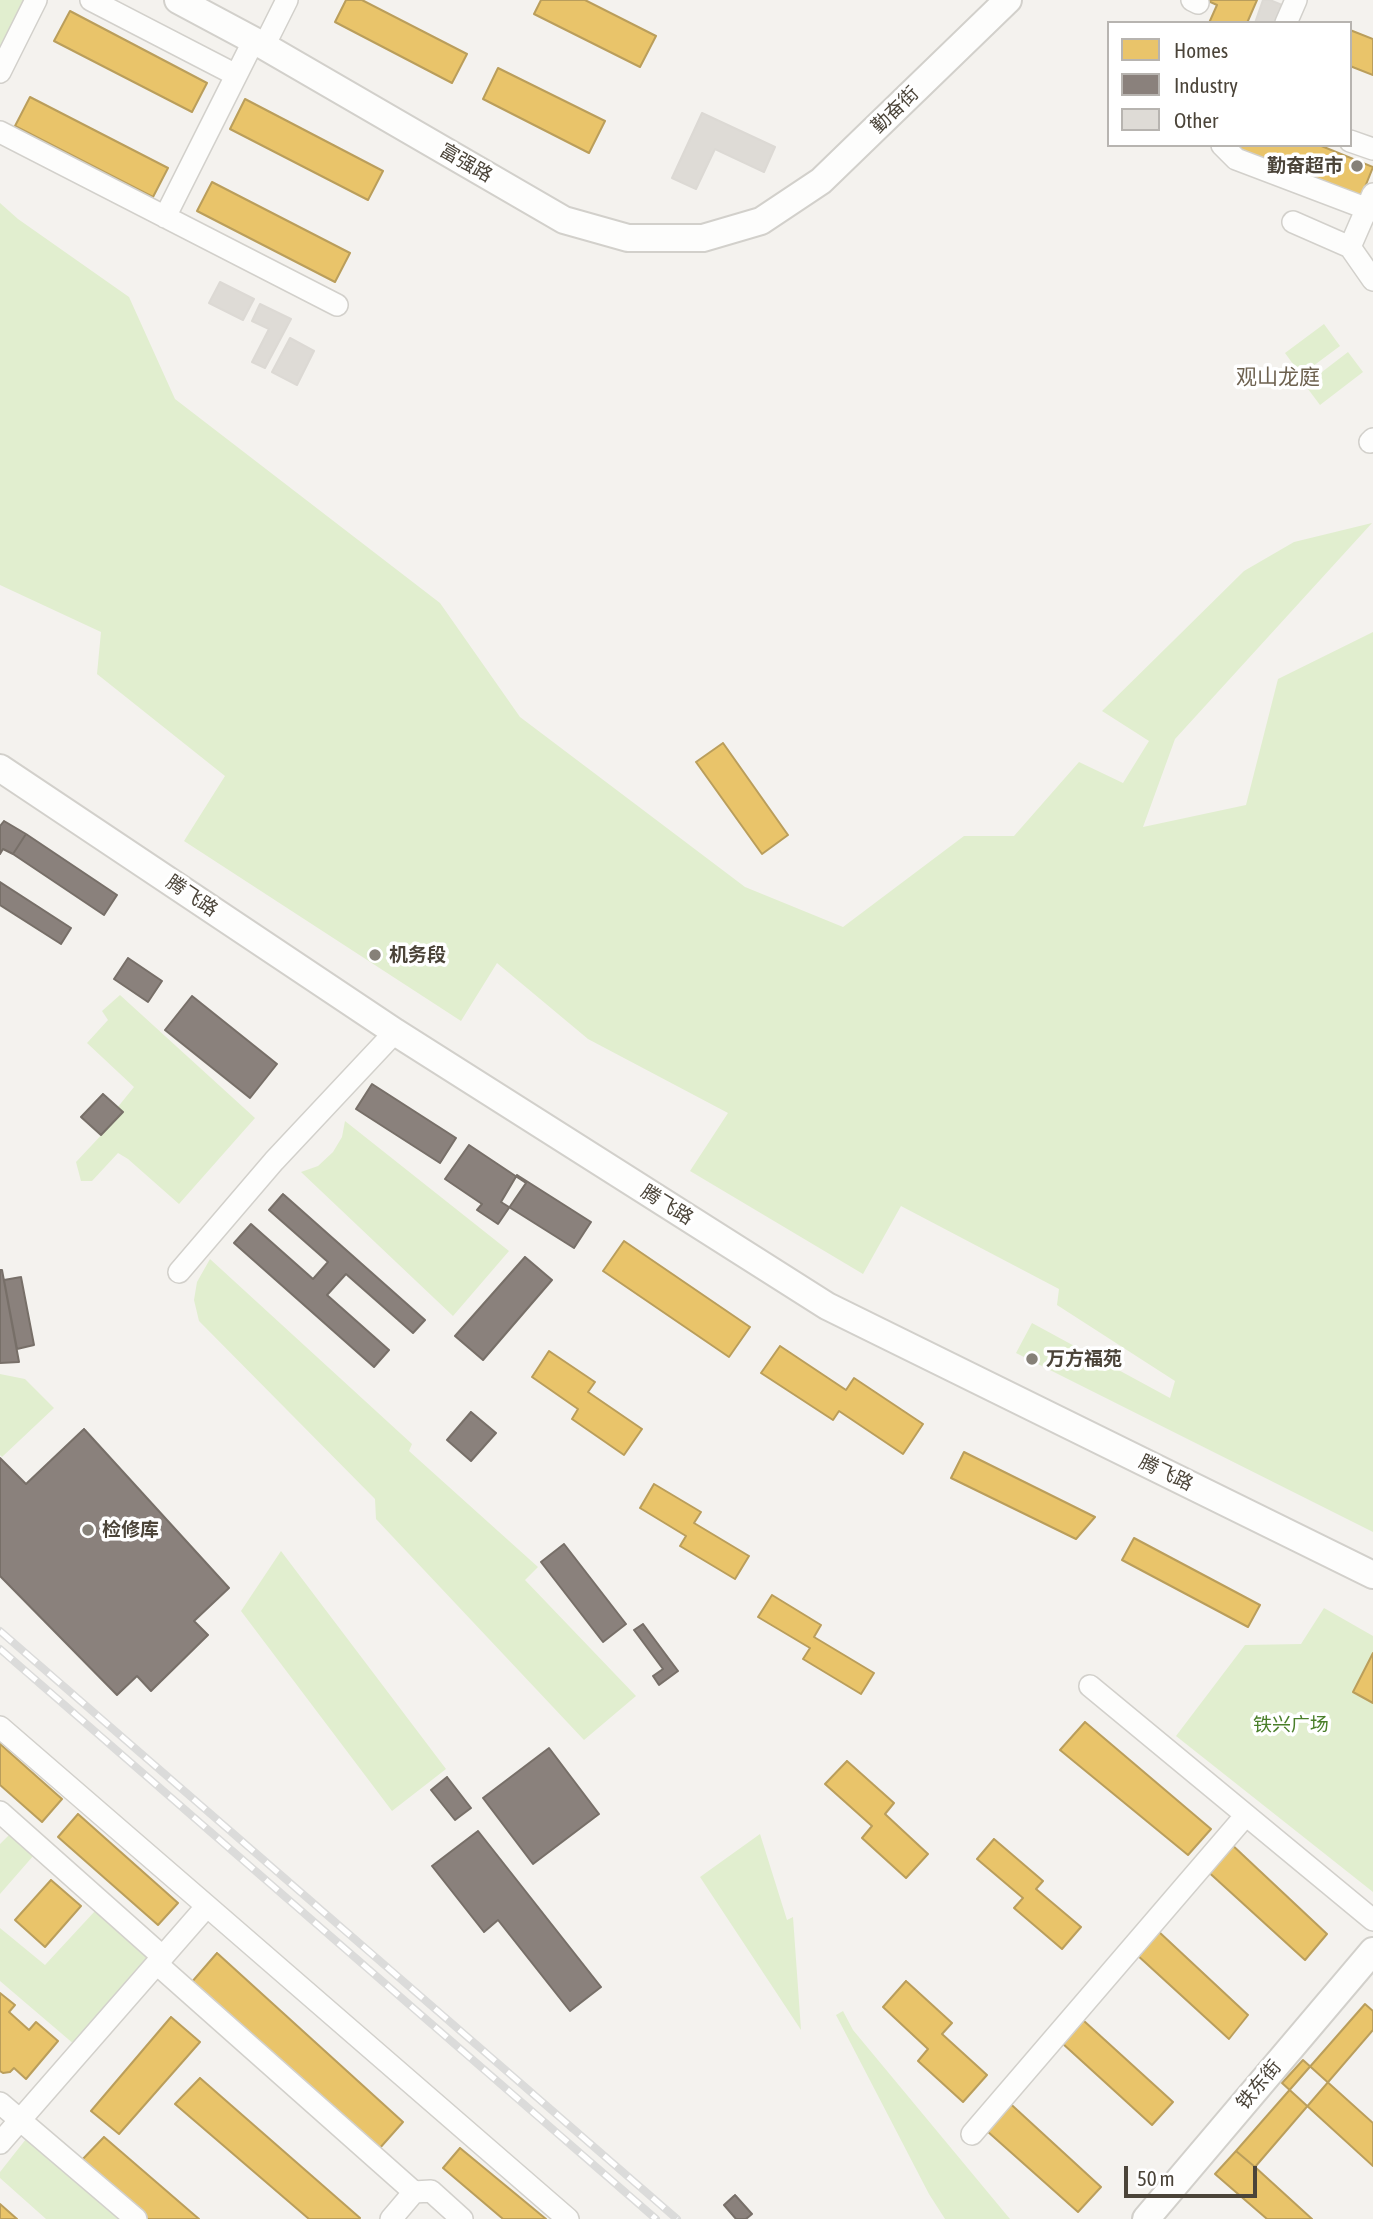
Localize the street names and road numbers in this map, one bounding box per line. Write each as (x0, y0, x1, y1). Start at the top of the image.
street label: 勤奋街 (867, 82, 923, 138)
street label: 富强路 (436, 139, 496, 187)
street label: 腾飞路 (162, 871, 222, 921)
street label: 腾飞路 (637, 1180, 697, 1230)
street label: 腾飞路 (1135, 1450, 1197, 1496)
street label: 铁东街 (1232, 2056, 1286, 2114)

